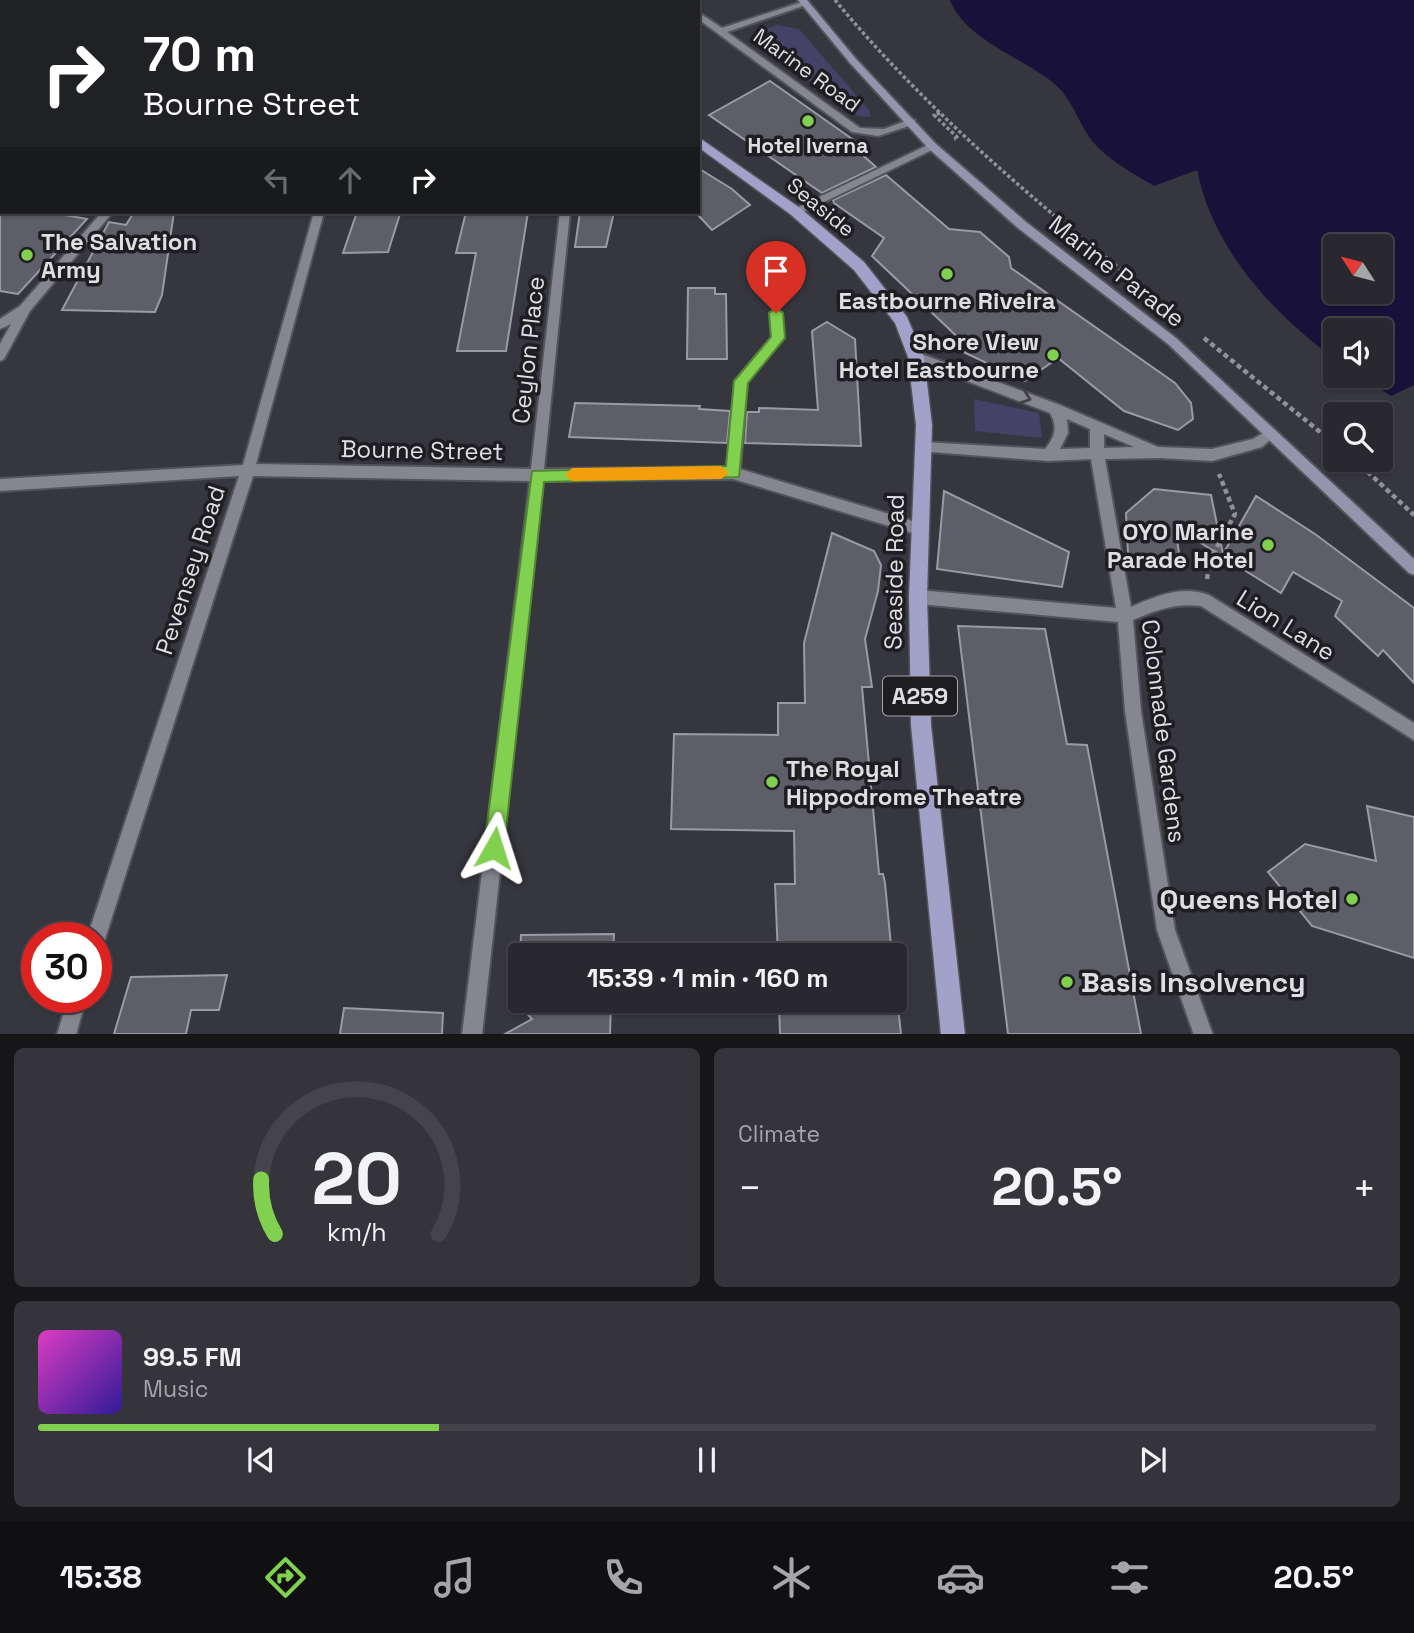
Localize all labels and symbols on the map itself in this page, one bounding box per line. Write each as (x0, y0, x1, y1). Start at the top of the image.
street label: Marine Road (748, 22, 866, 118)
marker: Hotel Iverna (800, 113, 816, 129)
place label: Hotel Iverna (748, 132, 868, 159)
street label: Seaside (782, 172, 860, 242)
street label: Marine Parade (1043, 208, 1191, 334)
place label: The Salvation Army (41, 226, 197, 285)
north arrow (1323, 234, 1393, 304)
pin (746, 241, 806, 313)
marker: The Salvation Army (19, 247, 35, 263)
marker: Eastbourne Riveira (939, 266, 955, 282)
street label: Ceylon Place (505, 275, 551, 425)
place label: Eastbourne Riveira (838, 285, 1056, 316)
place label: Shore View Hotel Eastbourne (839, 326, 1039, 385)
marker: Shore View Hotel Eastbourne (1045, 347, 1061, 363)
one-way arrow (1019, 390, 1031, 404)
street label: Bourne Street (340, 433, 504, 467)
street label: Pevensey Road (148, 482, 232, 658)
street label: Seaside Road (877, 494, 911, 650)
place label: OYO Marine Parade Hotel (1107, 516, 1254, 575)
marker: OYO Marine Parade Hotel (1260, 537, 1276, 553)
street label: Lion Lane (1231, 583, 1341, 667)
street label: Colonnade Gardens (1135, 617, 1193, 845)
road number: A259 (883, 676, 957, 716)
place label: The Royal Hippodrome Theatre (786, 753, 1022, 812)
marker: The Royal Hippodrome Theatre (764, 774, 780, 790)
position arrow (457, 811, 531, 885)
place label: Queens Hotel (1160, 881, 1338, 917)
marker: Queens Hotel (1344, 891, 1360, 907)
speed limit sign: 30 (21, 922, 112, 1013)
place label: Basis Insolvency (1081, 964, 1305, 1000)
marker: Basis Insolvency (1059, 974, 1075, 990)

